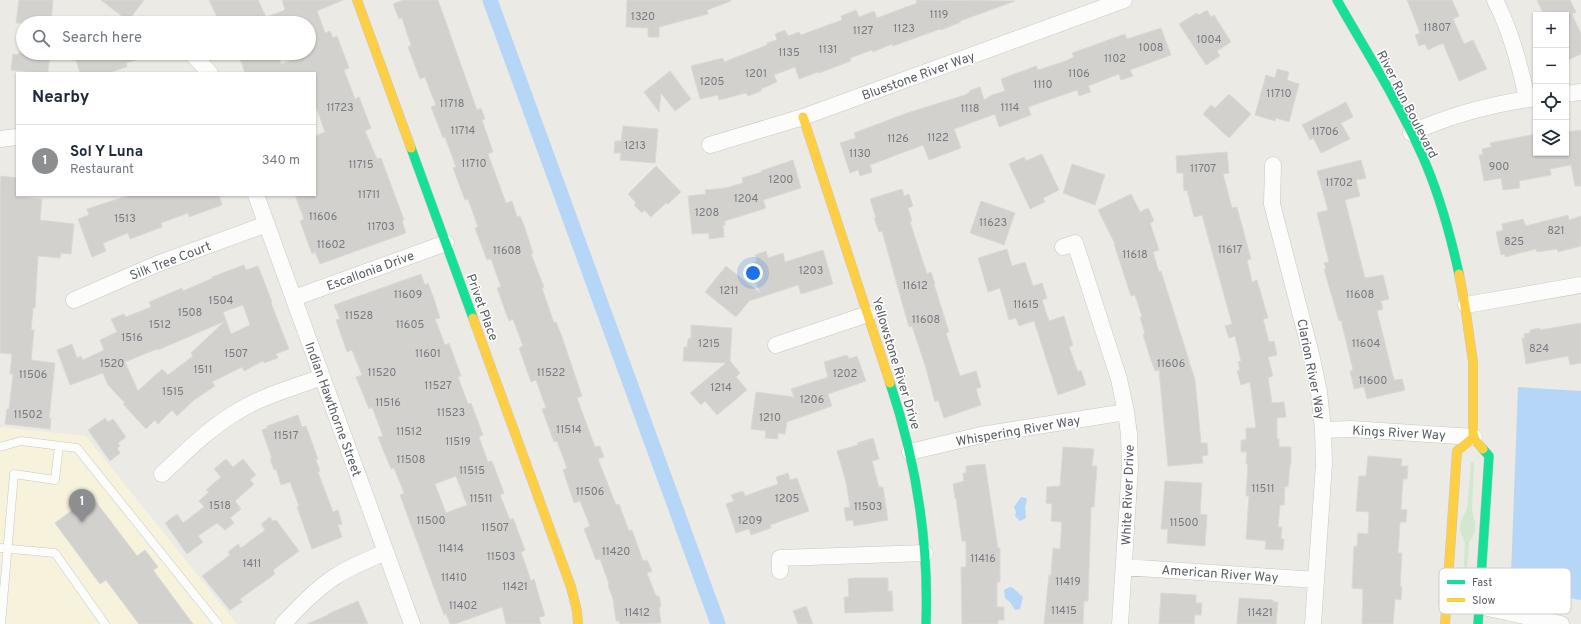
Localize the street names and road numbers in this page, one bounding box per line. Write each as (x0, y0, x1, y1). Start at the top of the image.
street label: River Run Boulevard (1372, 48, 1440, 161)
street label: Bluestone River Way (860, 49, 978, 105)
street label: Silk Tree Court (128, 239, 214, 285)
street label: Escallonia Drive (325, 249, 417, 295)
street label: Privet Place (462, 272, 501, 343)
street label: Yellowstone River Drive (867, 296, 923, 432)
street label: Clarion River Way (1292, 318, 1328, 421)
street label: Indian Hawthorne Street (300, 340, 364, 479)
street label: Whispering River Way (955, 413, 1082, 451)
street label: Kings River Way (1352, 424, 1446, 444)
street label: White River Drive (1119, 444, 1139, 546)
street label: American River Way (1161, 563, 1279, 587)

